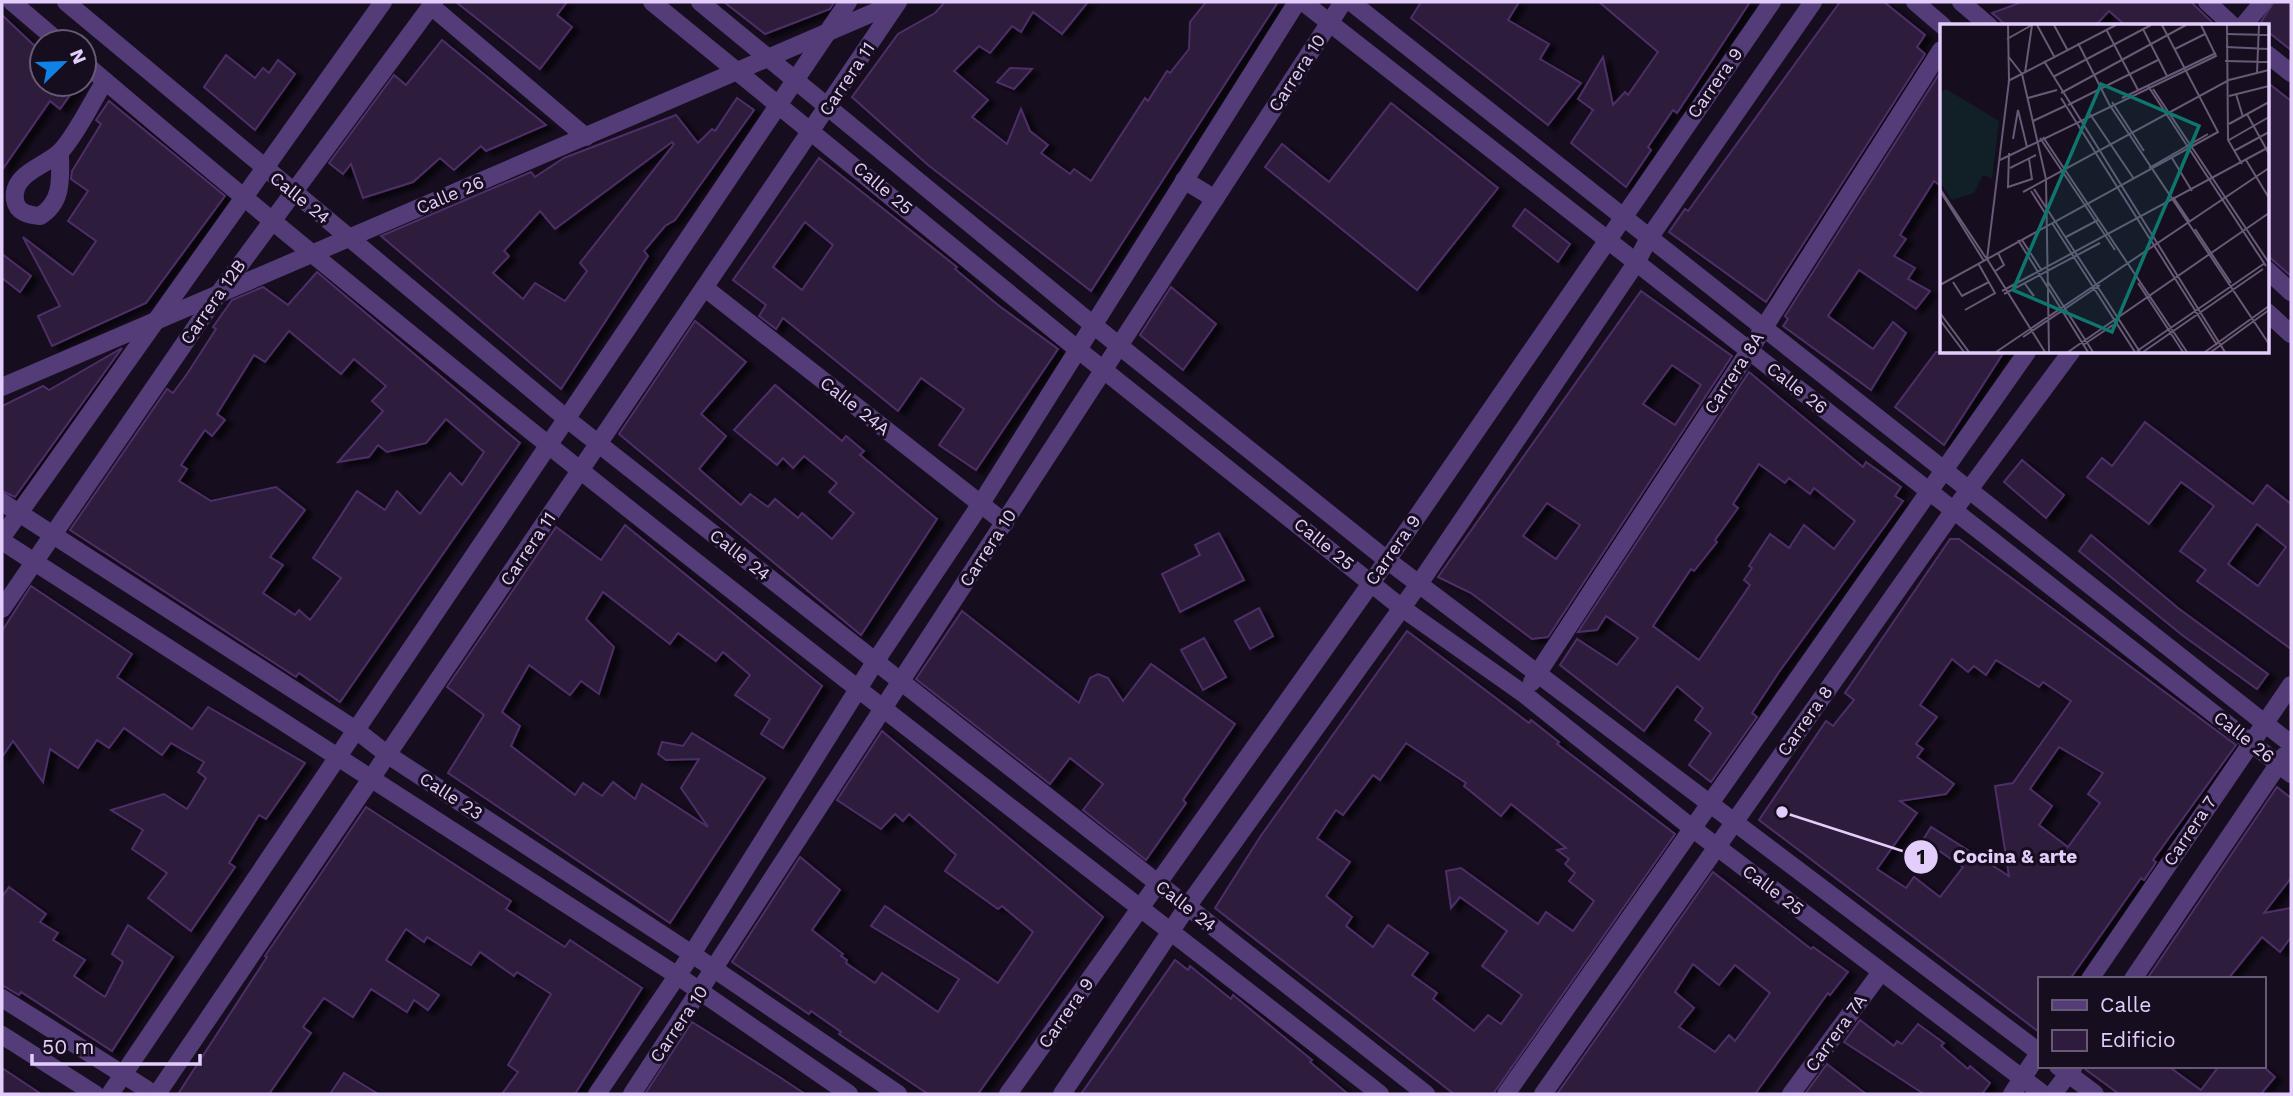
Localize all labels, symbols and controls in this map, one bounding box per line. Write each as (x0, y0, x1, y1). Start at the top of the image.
inset map (1940, 24, 2268, 354)
north arrow (28, 28, 98, 98)
street label: Carrera 10 (1264, 30, 1329, 115)
street label: Carrera 11 (814, 38, 879, 119)
street label: Carrera 9 (1683, 43, 1747, 122)
text: N (65, 46, 92, 68)
street label: Calle 25 (849, 157, 917, 218)
street label: Calle 24 (266, 167, 335, 228)
street label: Calle 26 (413, 171, 487, 218)
street label: Carrera 12B (176, 255, 250, 348)
street label: Carrera 8A (1699, 328, 1768, 418)
street label: Calle 26 (1763, 357, 1832, 418)
street label: Calle 24A (816, 372, 895, 439)
street label: Carrera 10 (955, 505, 1020, 590)
street label: Carrera 11 (495, 508, 560, 589)
street label: Carrera 9 (1361, 510, 1425, 589)
street label: Calle 25 (1290, 513, 1359, 574)
street label: Calle 24 (706, 524, 775, 585)
street label: Carrera 8 (1773, 681, 1837, 760)
street label: Calle 26 (2210, 706, 2279, 767)
street label: Calle 23 (416, 767, 487, 824)
street label: Carrera 7 (2159, 792, 2221, 870)
callout: Cocina & arte (1904, 837, 2092, 877)
text: 1 (1916, 844, 1926, 869)
text: Cocina & arte (1953, 845, 2077, 868)
street label: Calle 25 (1739, 860, 1808, 919)
street label: Calle 24 (1152, 875, 1221, 936)
street label: Carrera 9 (1034, 973, 1098, 1052)
legend (2038, 977, 2265, 1068)
street label: Carrera 10 (645, 981, 712, 1066)
street label: Carrera 7A (1800, 990, 1871, 1076)
text: Calle (2100, 992, 2151, 1017)
scale bar (32, 1023, 200, 1066)
text: Edificio (2100, 1027, 2176, 1052)
text: 50 m (42, 1034, 94, 1059)

